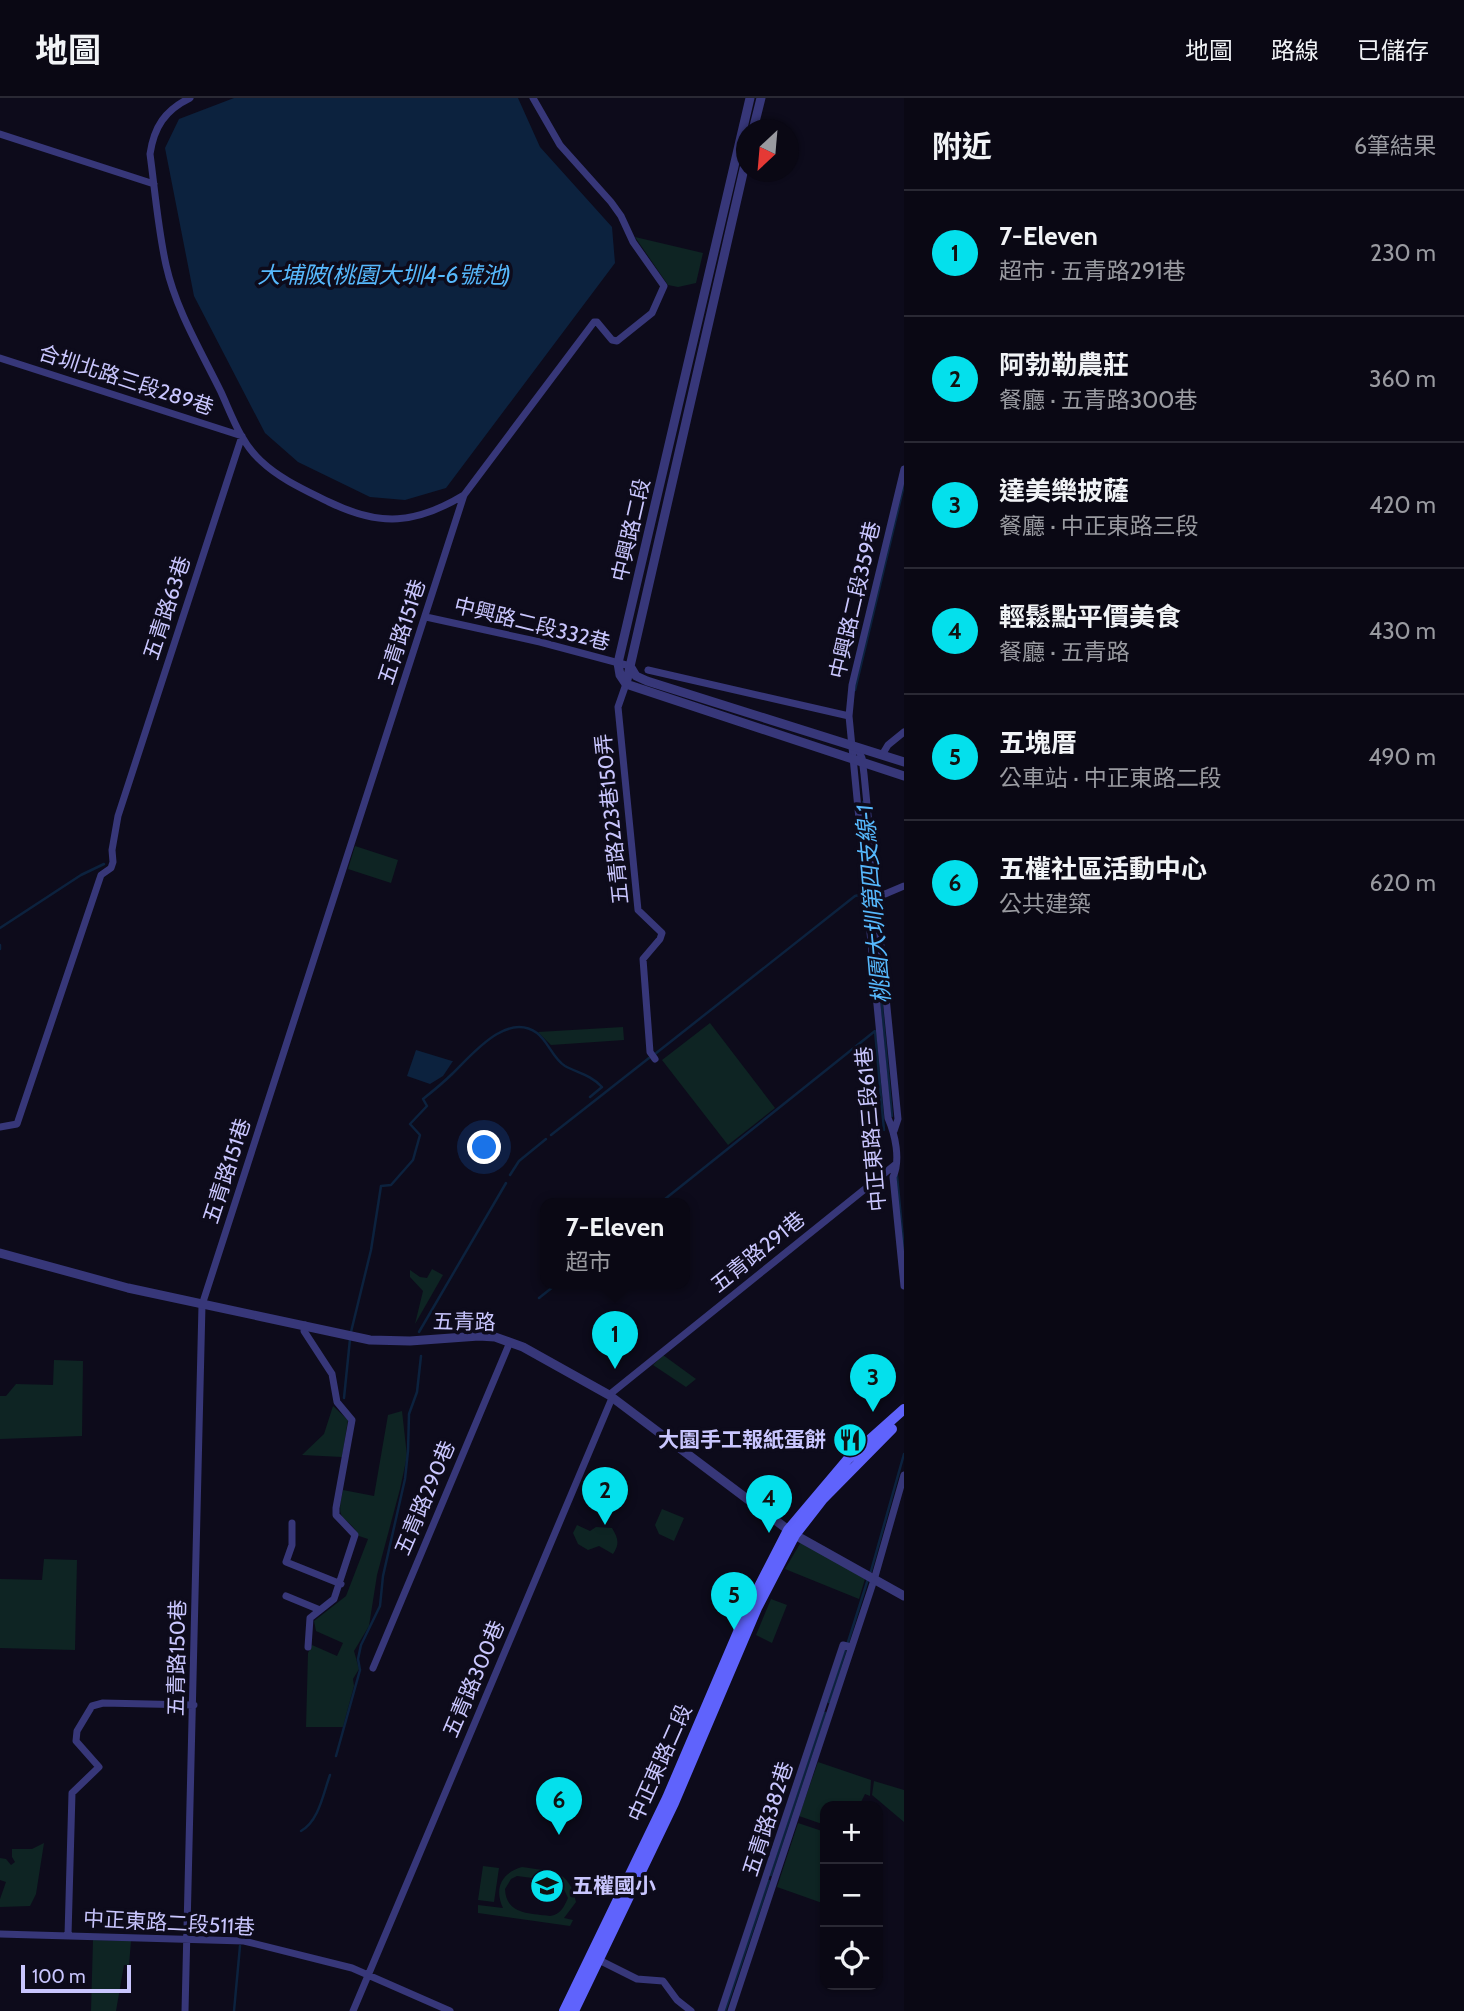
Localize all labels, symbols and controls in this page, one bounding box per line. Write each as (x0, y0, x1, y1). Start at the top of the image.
text: 地圖 (35, 30, 101, 70)
text: 地圖 (1185, 36, 1233, 65)
text: 路線 (1271, 36, 1319, 65)
text: 已儲存 (1357, 36, 1429, 65)
north arrow (736, 119, 799, 182)
text: 附近 (932, 128, 992, 165)
text: 6筆結果 (1354, 132, 1436, 160)
text: 7-Eleven (999, 220, 1098, 252)
text: 1 (951, 239, 959, 267)
text: 230 m (1370, 239, 1436, 267)
text: 超市 · 五青路291巷 (999, 257, 1185, 285)
water label: 大埔陂(桃園大圳4-6號池) (257, 261, 511, 289)
street label: 合圳北路三段289巷 (35, 339, 217, 420)
text: 阿勃勒農莊 (999, 349, 1129, 381)
text: 2 (949, 365, 961, 393)
text: 360 m (1369, 365, 1436, 393)
text: 餐廳 · 五青路300巷 (999, 386, 1197, 414)
text: 達美樂披薩 (999, 475, 1129, 507)
street label: 中興路二段 (607, 476, 655, 584)
text: 3 (949, 491, 961, 519)
text: 420 m (1369, 491, 1436, 519)
text: 餐廳 · 中正東路三段 (999, 512, 1199, 540)
street label: 中興路二段359巷 (824, 519, 885, 681)
street label: 五青路63巷 (138, 553, 195, 663)
street label: 五青路151巷 (373, 576, 430, 688)
street label: 中興路二段332巷 (452, 592, 613, 655)
text: 輕鬆點平價美食 (999, 601, 1181, 633)
text: 4 (948, 617, 962, 645)
text: 430 m (1369, 617, 1436, 645)
text: 餐廳 · 五青路 (999, 638, 1130, 666)
text: 五塊厝 (999, 727, 1077, 759)
street label: 五青路223巷150弄 (590, 733, 633, 906)
text: 5 (949, 743, 961, 771)
text: 490 m (1368, 743, 1436, 771)
text: 公車站 · 中正東路二段 (999, 764, 1222, 792)
water label: 桃園大圳第四支線-1 (850, 803, 896, 1005)
text: 五權社區活動中心 (999, 853, 1207, 885)
text: 6 (949, 869, 961, 897)
text: 620 m (1369, 869, 1436, 897)
text: 公共建築 (999, 890, 1091, 918)
street label: 中正東路三段61巷 (851, 1045, 890, 1213)
street label: 五青路151巷 (198, 1115, 255, 1227)
your location (467, 1130, 501, 1164)
popup (540, 1198, 690, 1289)
street label: 五青路291巷 (706, 1206, 810, 1297)
text: 7-Eleven (566, 1211, 664, 1243)
text: 超市 (566, 1248, 612, 1276)
street label: 五青路 (432, 1308, 496, 1335)
pin: 1 (592, 1311, 638, 1369)
pin: 3 (850, 1354, 896, 1412)
restaurant icon: 大園手工報紙蛋餅 (831, 1421, 869, 1459)
place label: 大園手工報紙蛋餅 (658, 1427, 826, 1452)
street label: 五青路290巷 (389, 1437, 460, 1559)
pin: 2 (582, 1467, 628, 1525)
pin: 4 (746, 1475, 792, 1533)
pin: 5 (711, 1572, 757, 1630)
street label: 五青路150巷 (163, 1599, 190, 1717)
street label: 五青路300巷 (438, 1617, 509, 1741)
street label: 中正東路二段 (622, 1700, 697, 1825)
street label: 五青路382巷 (737, 1758, 798, 1879)
pin: 6 (536, 1777, 582, 1835)
map controls (820, 1801, 883, 1990)
button: + (820, 1801, 883, 1864)
button: − (820, 1864, 883, 1927)
school or university icon: 五權國小 (528, 1867, 566, 1905)
place label: 五權國小 (572, 1873, 656, 1898)
street label: 中正東路二段511巷 (82, 1906, 256, 1939)
button: locate (820, 1927, 883, 1990)
scale bar (21, 1962, 131, 1994)
text: 100 m (32, 1965, 86, 1988)

